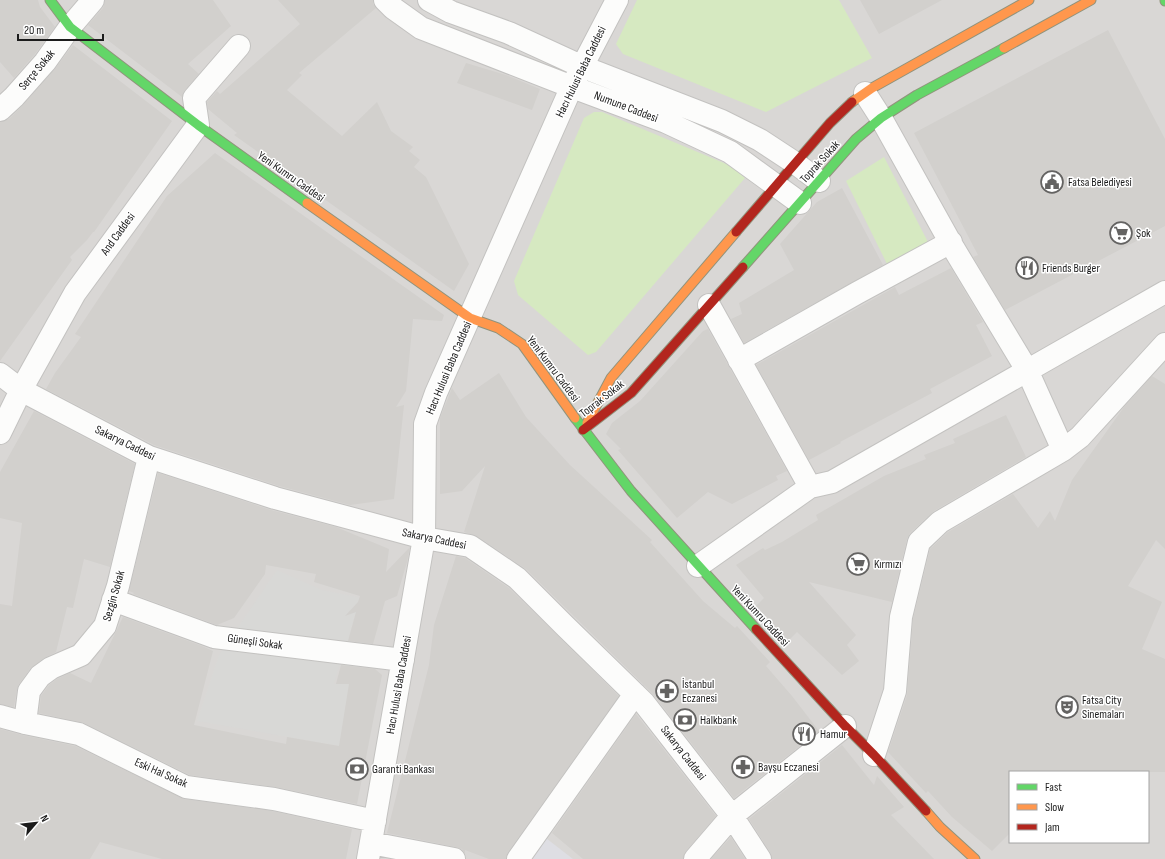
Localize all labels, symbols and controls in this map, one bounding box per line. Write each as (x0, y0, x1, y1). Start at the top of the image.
scale bar (18, 16, 103, 42)
text: 20 m (24, 23, 44, 38)
street label: Hacı Hulusi Baba Caddesi (552, 24, 610, 120)
street label: Serçe Sokak (16, 46, 59, 93)
street label: Numune Caddesi (592, 88, 660, 126)
street label: Toprak Sokak (797, 137, 843, 186)
street label: Yeni Kumru Caddesi (255, 148, 327, 206)
public building icon: Fatsa Belediyesi (1039, 169, 1065, 195)
place label: Fatsa Belediyesi (1068, 175, 1132, 190)
street label: And Caddesi (97, 210, 138, 259)
supermarket icon: Şok (1108, 220, 1134, 246)
place label: Şok (1136, 226, 1151, 241)
restaurant icon: Friends Burger (1014, 255, 1040, 281)
place label: Friends Burger (1042, 261, 1100, 276)
street label: Hacı Hulusi Baba Caddesi (423, 319, 475, 417)
street label: Yeni Kumru Caddesi (523, 333, 583, 405)
street label: Toprak Sokak (577, 377, 628, 421)
street label: Sakarya Caddesi (92, 422, 158, 464)
street label: Sakarya Caddesi (401, 525, 467, 553)
supermarket icon: Kırmızı (845, 551, 871, 577)
place label: Kırmızı (874, 557, 902, 572)
street label: Sezgin Sokak (100, 568, 129, 623)
street label: Yeni Kumru Caddesi (728, 582, 792, 650)
street label: Güneşli Sokak (226, 631, 284, 653)
street label: Hacı Hulusi Baba Caddesi (383, 635, 415, 735)
place label: İstanbul Eczanesi (682, 677, 717, 706)
pharmacy icon: İstanbul Eczanesi (654, 678, 680, 704)
place label: Fatsa City Sinemaları (1082, 693, 1124, 722)
theatre icon: Fatsa City Sinemaları (1054, 694, 1080, 720)
bank icon: Halkbank (672, 707, 698, 733)
place label: Halkbank (700, 713, 737, 728)
restaurant icon: Hamur (791, 721, 817, 747)
street label: Sakarya Caddesi (657, 723, 709, 783)
place label: Hamur (820, 727, 847, 742)
pharmacy icon: Bayşu Eczanesi (730, 754, 756, 780)
street label: Eski Hal Sokak (132, 755, 190, 792)
bank icon: Garanti Bankası (344, 756, 370, 782)
place label: Bayşu Eczanesi (758, 760, 819, 775)
place label: Garanti Bankası (372, 762, 434, 777)
legend (1009, 771, 1149, 843)
text: Fast (1045, 780, 1062, 795)
text: Slow (1045, 800, 1064, 815)
north arrow (16, 803, 56, 843)
text: N (37, 813, 52, 824)
text: Jam (1044, 820, 1060, 835)

